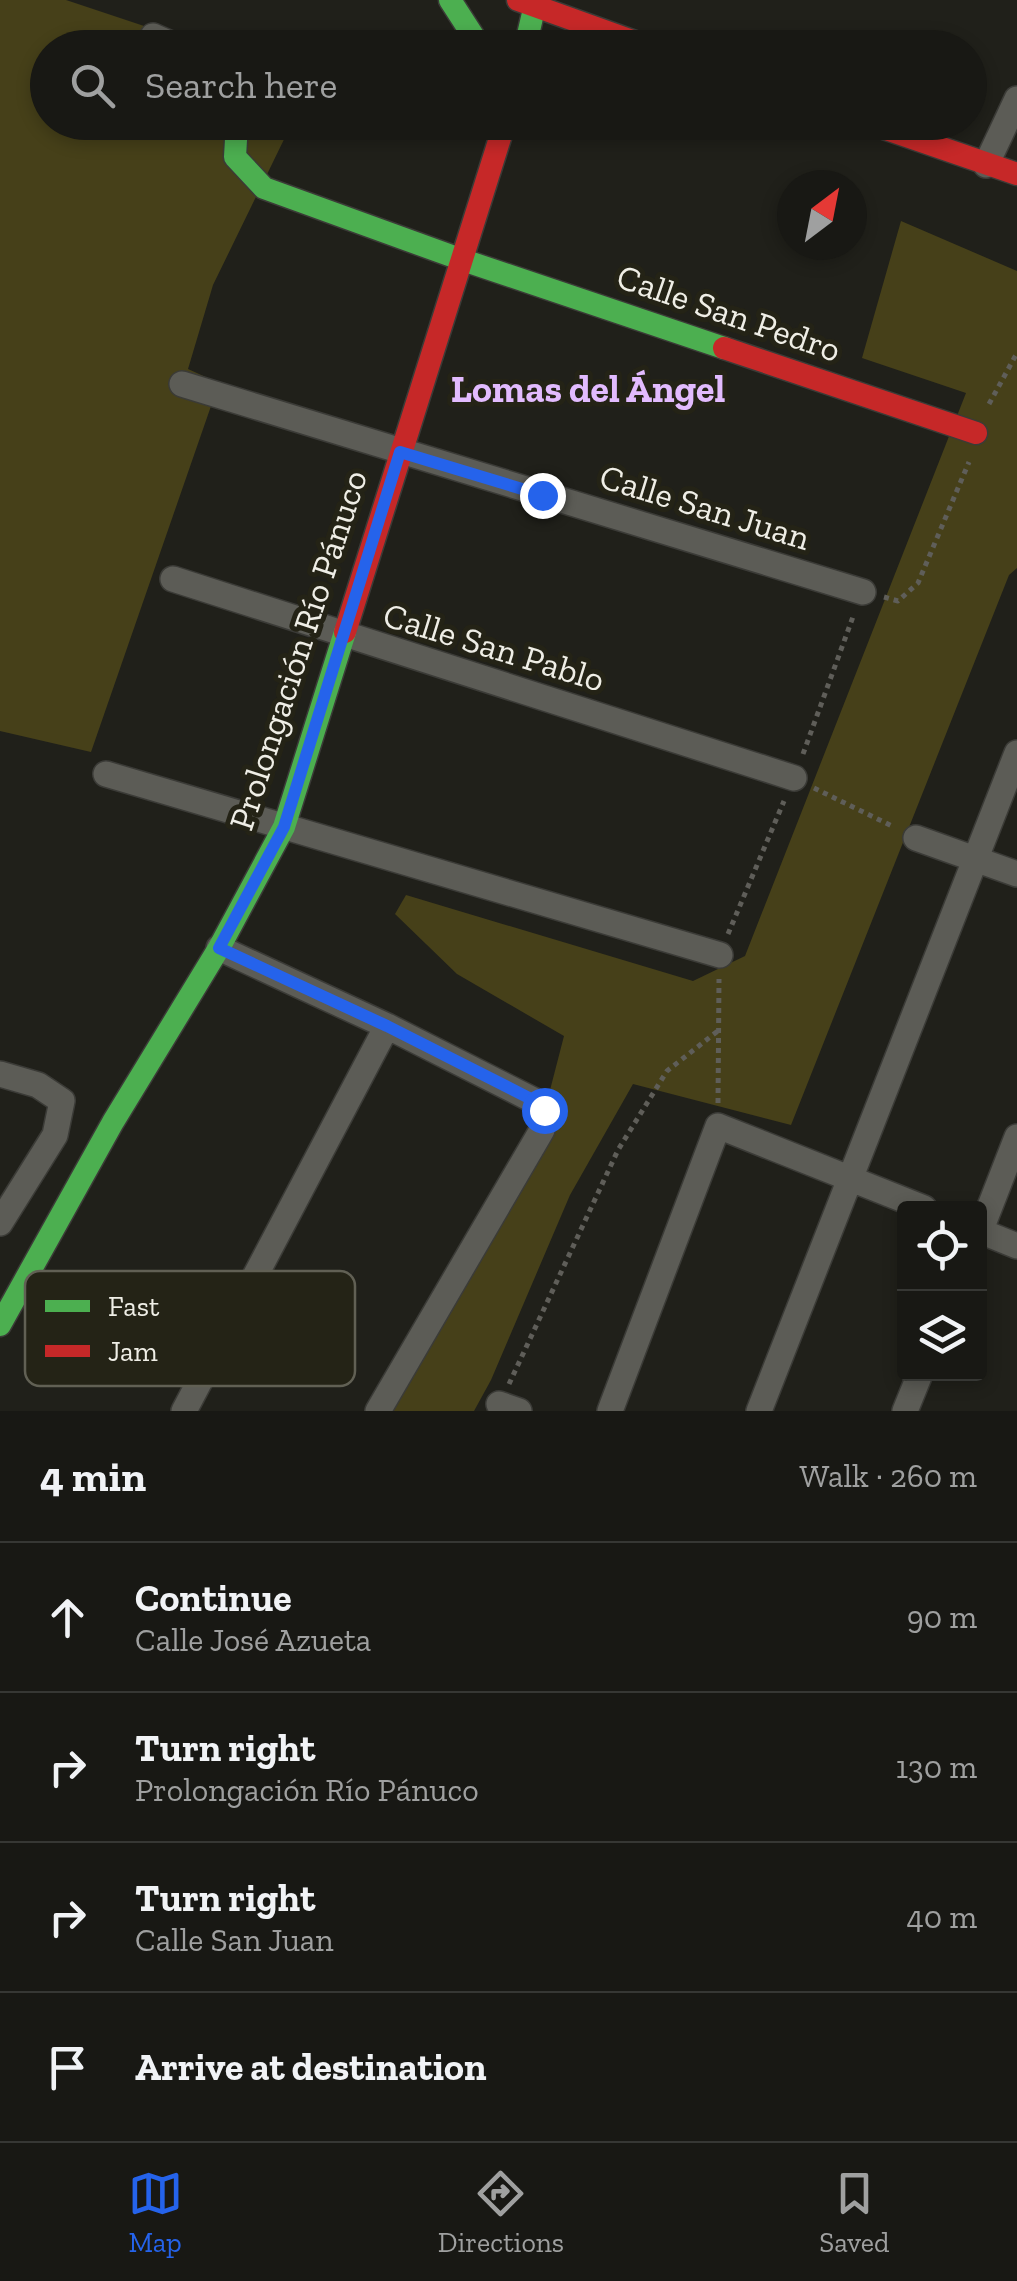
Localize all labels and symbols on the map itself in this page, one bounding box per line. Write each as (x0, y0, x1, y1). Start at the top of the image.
north arrow (777, 170, 867, 260)
street label: Calle San Pedro (612, 255, 846, 371)
district label: Lomas del Ángel (451, 366, 725, 412)
street label: Calle San Juan (595, 455, 815, 559)
street label: Prolongación Río Pánuco (220, 465, 376, 835)
route end (520, 473, 566, 519)
street label: Calle San Pablo (378, 593, 610, 701)
route start (522, 1088, 568, 1134)
legend (25, 1271, 355, 1386)
text: Fast (108, 1290, 160, 1323)
text: Jam (108, 1335, 158, 1368)

